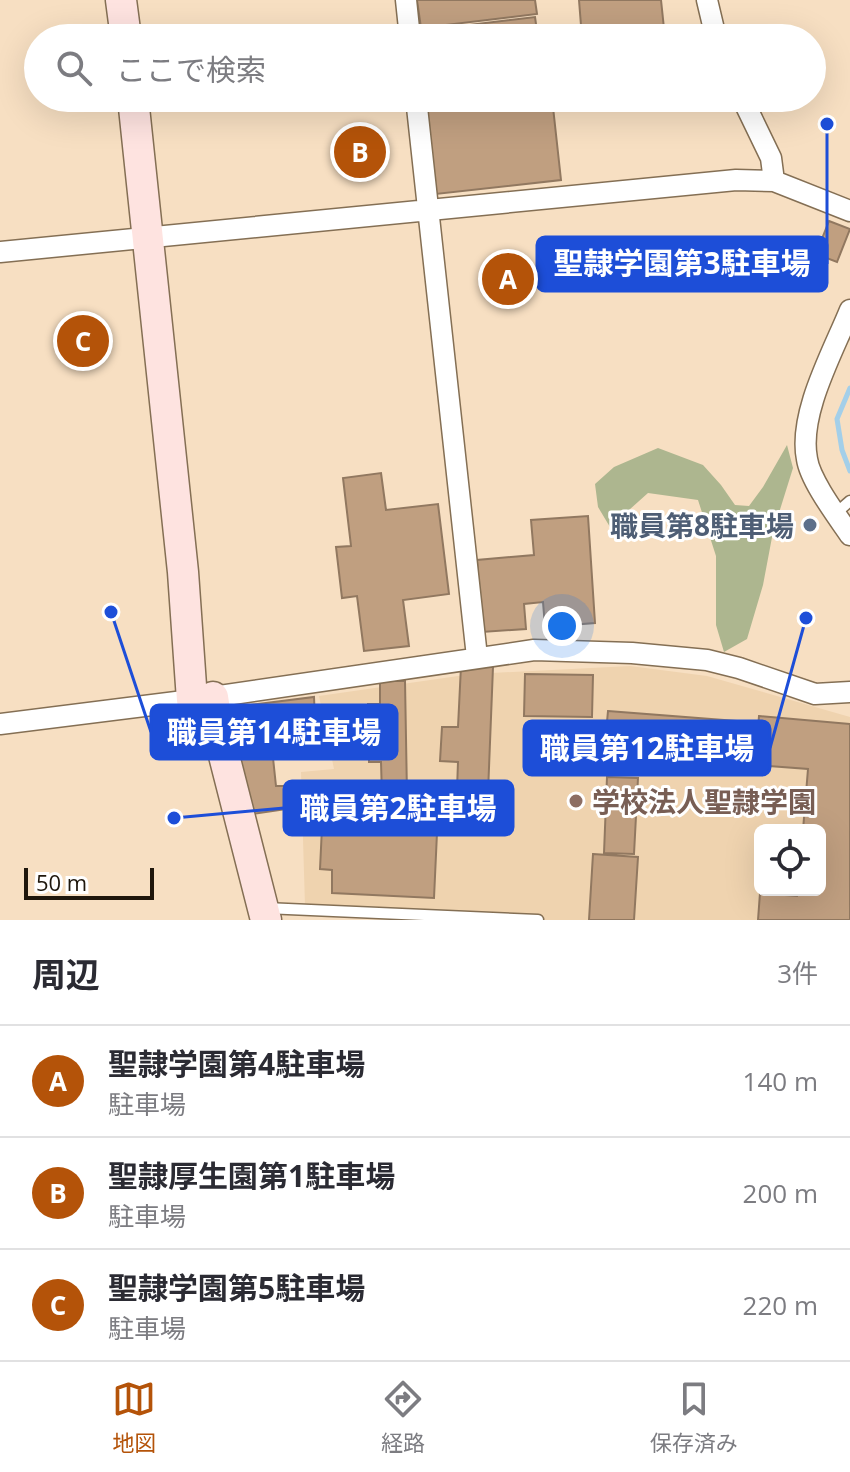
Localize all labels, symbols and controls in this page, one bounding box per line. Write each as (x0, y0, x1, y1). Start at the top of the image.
search box (24, 24, 826, 112)
icon: search (52, 46, 96, 90)
text: ここで検索 (116, 49, 266, 90)
pin: B (334, 122, 386, 182)
callout: 聖隷学園第3駐車場 (537, 237, 827, 291)
text: 聖隷学園第3駐車場 (553, 242, 811, 283)
pin: A (482, 249, 534, 309)
pin: C (57, 311, 109, 371)
place label: 職員第8駐車場 (610, 506, 794, 544)
marker: 職員第8駐車場 (801, 516, 819, 534)
your location (542, 606, 582, 646)
callout: 職員第14駐車場 (151, 705, 397, 759)
text: 職員第14駐車場 (167, 711, 381, 752)
callout: 職員第12駐車場 (524, 721, 770, 775)
text: 職員第12駐車場 (540, 727, 754, 768)
callout: 職員第2駐車場 (284, 781, 513, 835)
place label: 学校法人聖隷学園 (592, 782, 816, 820)
text: 職員第2駐車場 (299, 787, 497, 828)
marker: 学校法人聖隷学園 (567, 792, 585, 810)
map controls (754, 824, 826, 896)
button: locate (754, 824, 826, 896)
scale bar (24, 864, 154, 900)
text: 50 m (36, 867, 87, 897)
text: 周辺 (32, 951, 100, 997)
text: 3件 (777, 955, 818, 991)
text: 聖隷学園第4駐車場 (108, 1043, 365, 1084)
text: A (49, 1063, 67, 1099)
text: 140 m (743, 1063, 818, 1099)
text: 駐車場 (108, 1086, 186, 1122)
text: 聖隷厚生園第1駐車場 (108, 1155, 395, 1196)
text: B (49, 1175, 67, 1211)
text: 200 m (743, 1175, 818, 1211)
text: 駐車場 (108, 1198, 186, 1234)
text: 聖隷学園第5駐車場 (108, 1267, 365, 1308)
text: C (50, 1287, 66, 1323)
text: 220 m (743, 1287, 818, 1323)
text: 駐車場 (108, 1310, 186, 1346)
tab: 地図 (112, 1377, 156, 1457)
tab: 経路 (381, 1377, 425, 1457)
tab: 保存済み (650, 1377, 738, 1457)

